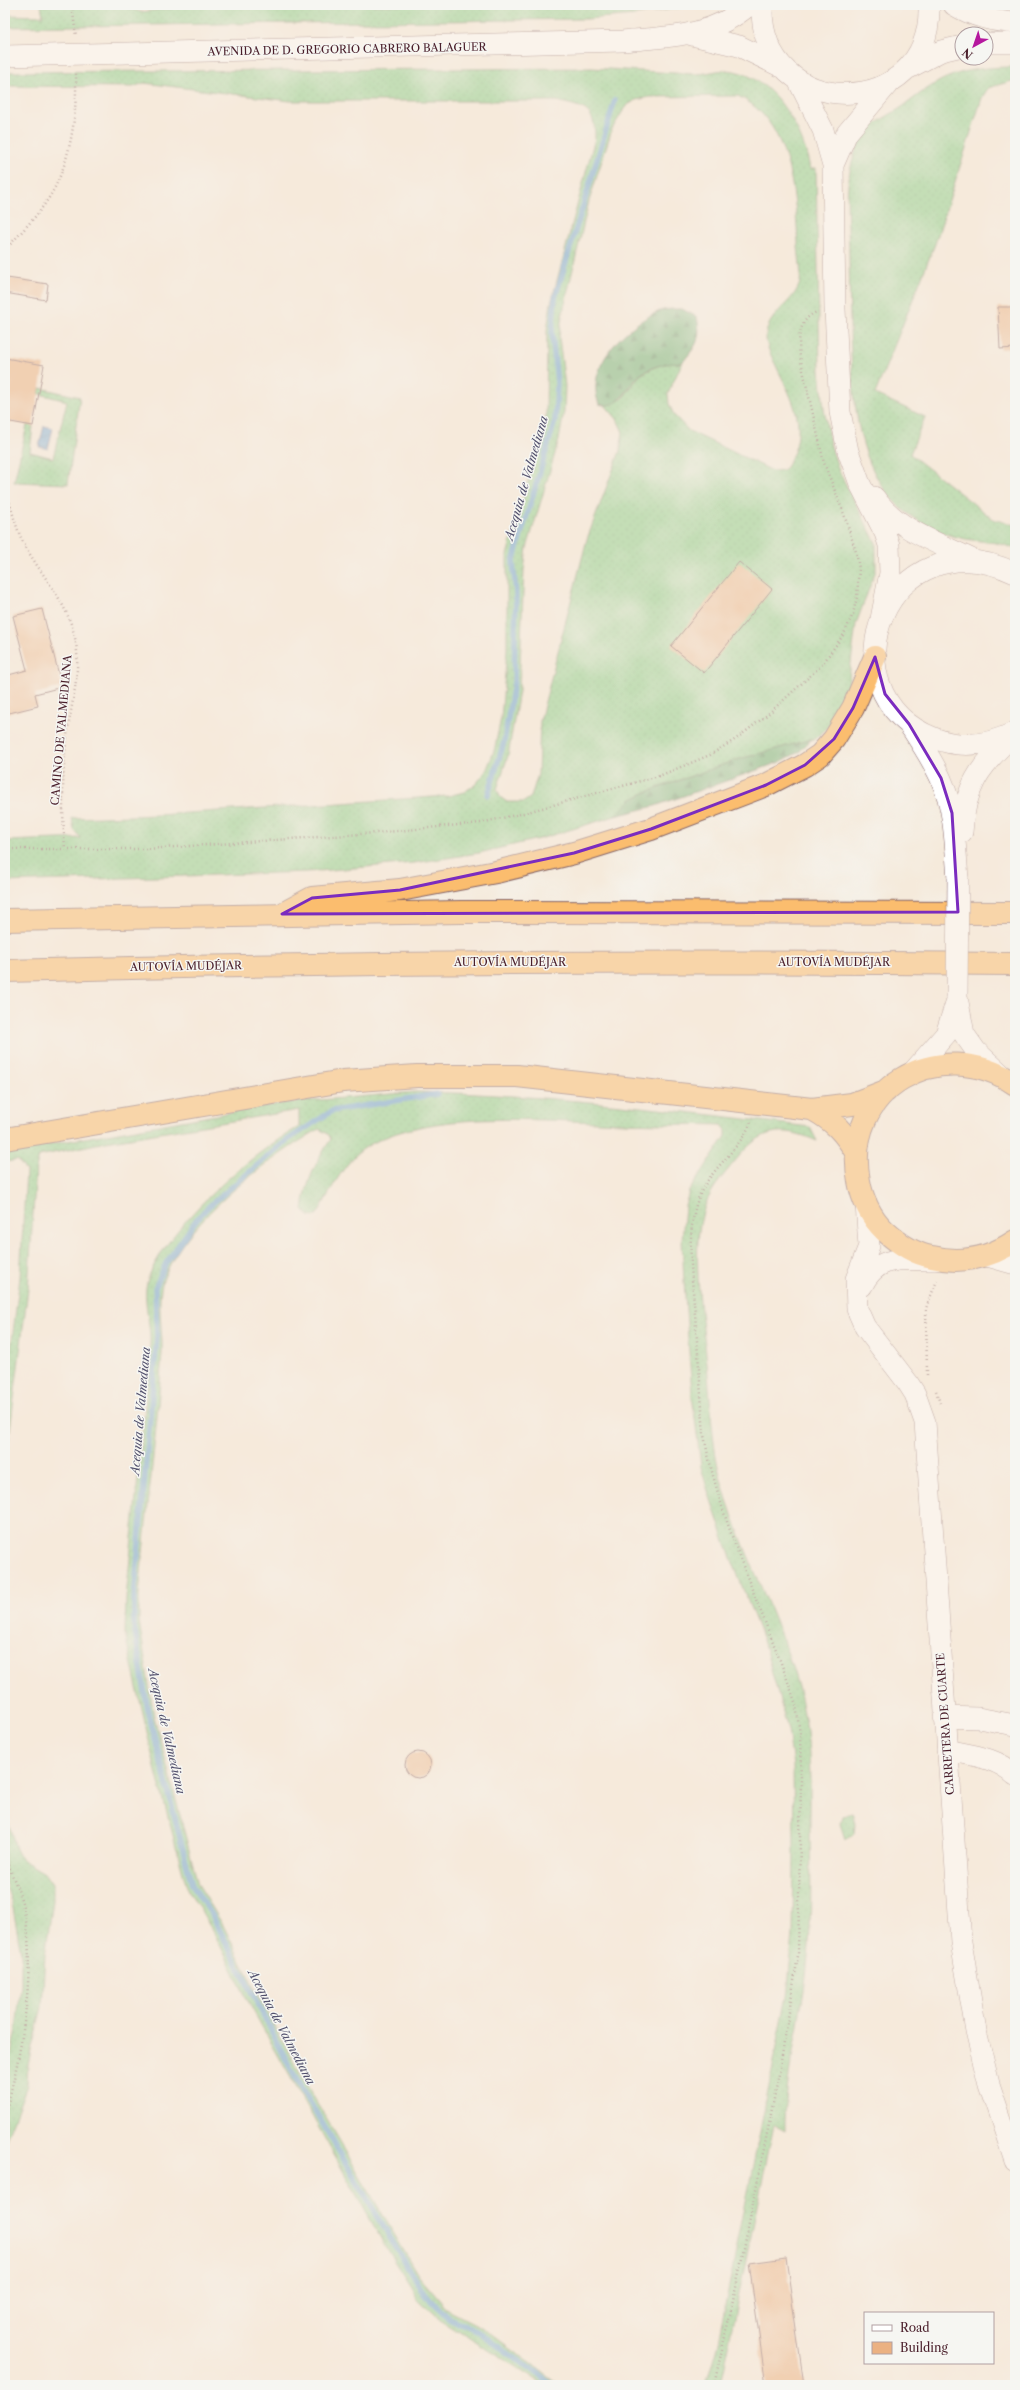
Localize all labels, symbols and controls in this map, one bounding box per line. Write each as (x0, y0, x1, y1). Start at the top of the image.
north arrow (954, 26, 994, 66)
street label: AVENIDA DE D. GREGORIO CABRERO BALAGUER (206, 40, 488, 58)
text: N (959, 45, 976, 62)
water label: Acequia de Valmediana (501, 414, 551, 544)
street label: CAMINO DE VALMEDIANA (47, 653, 75, 806)
street label: AUTOVÍA MUDÉJAR (453, 955, 567, 969)
street label: AUTOVÍA MUDÉJAR (777, 955, 891, 969)
street label: AUTOVÍA MUDÉJAR (129, 958, 243, 974)
water label: Acequia de Valmediana (127, 1346, 153, 1478)
street label: CARRETERA DE CUARTE (933, 1652, 957, 1796)
water label: Acequia de Valmediana (145, 1665, 189, 1795)
water label: Acequia de Valmediana (244, 1965, 319, 2087)
legend (864, 2312, 994, 2364)
text: Road (900, 2320, 930, 2335)
text: Building (900, 2340, 948, 2355)

